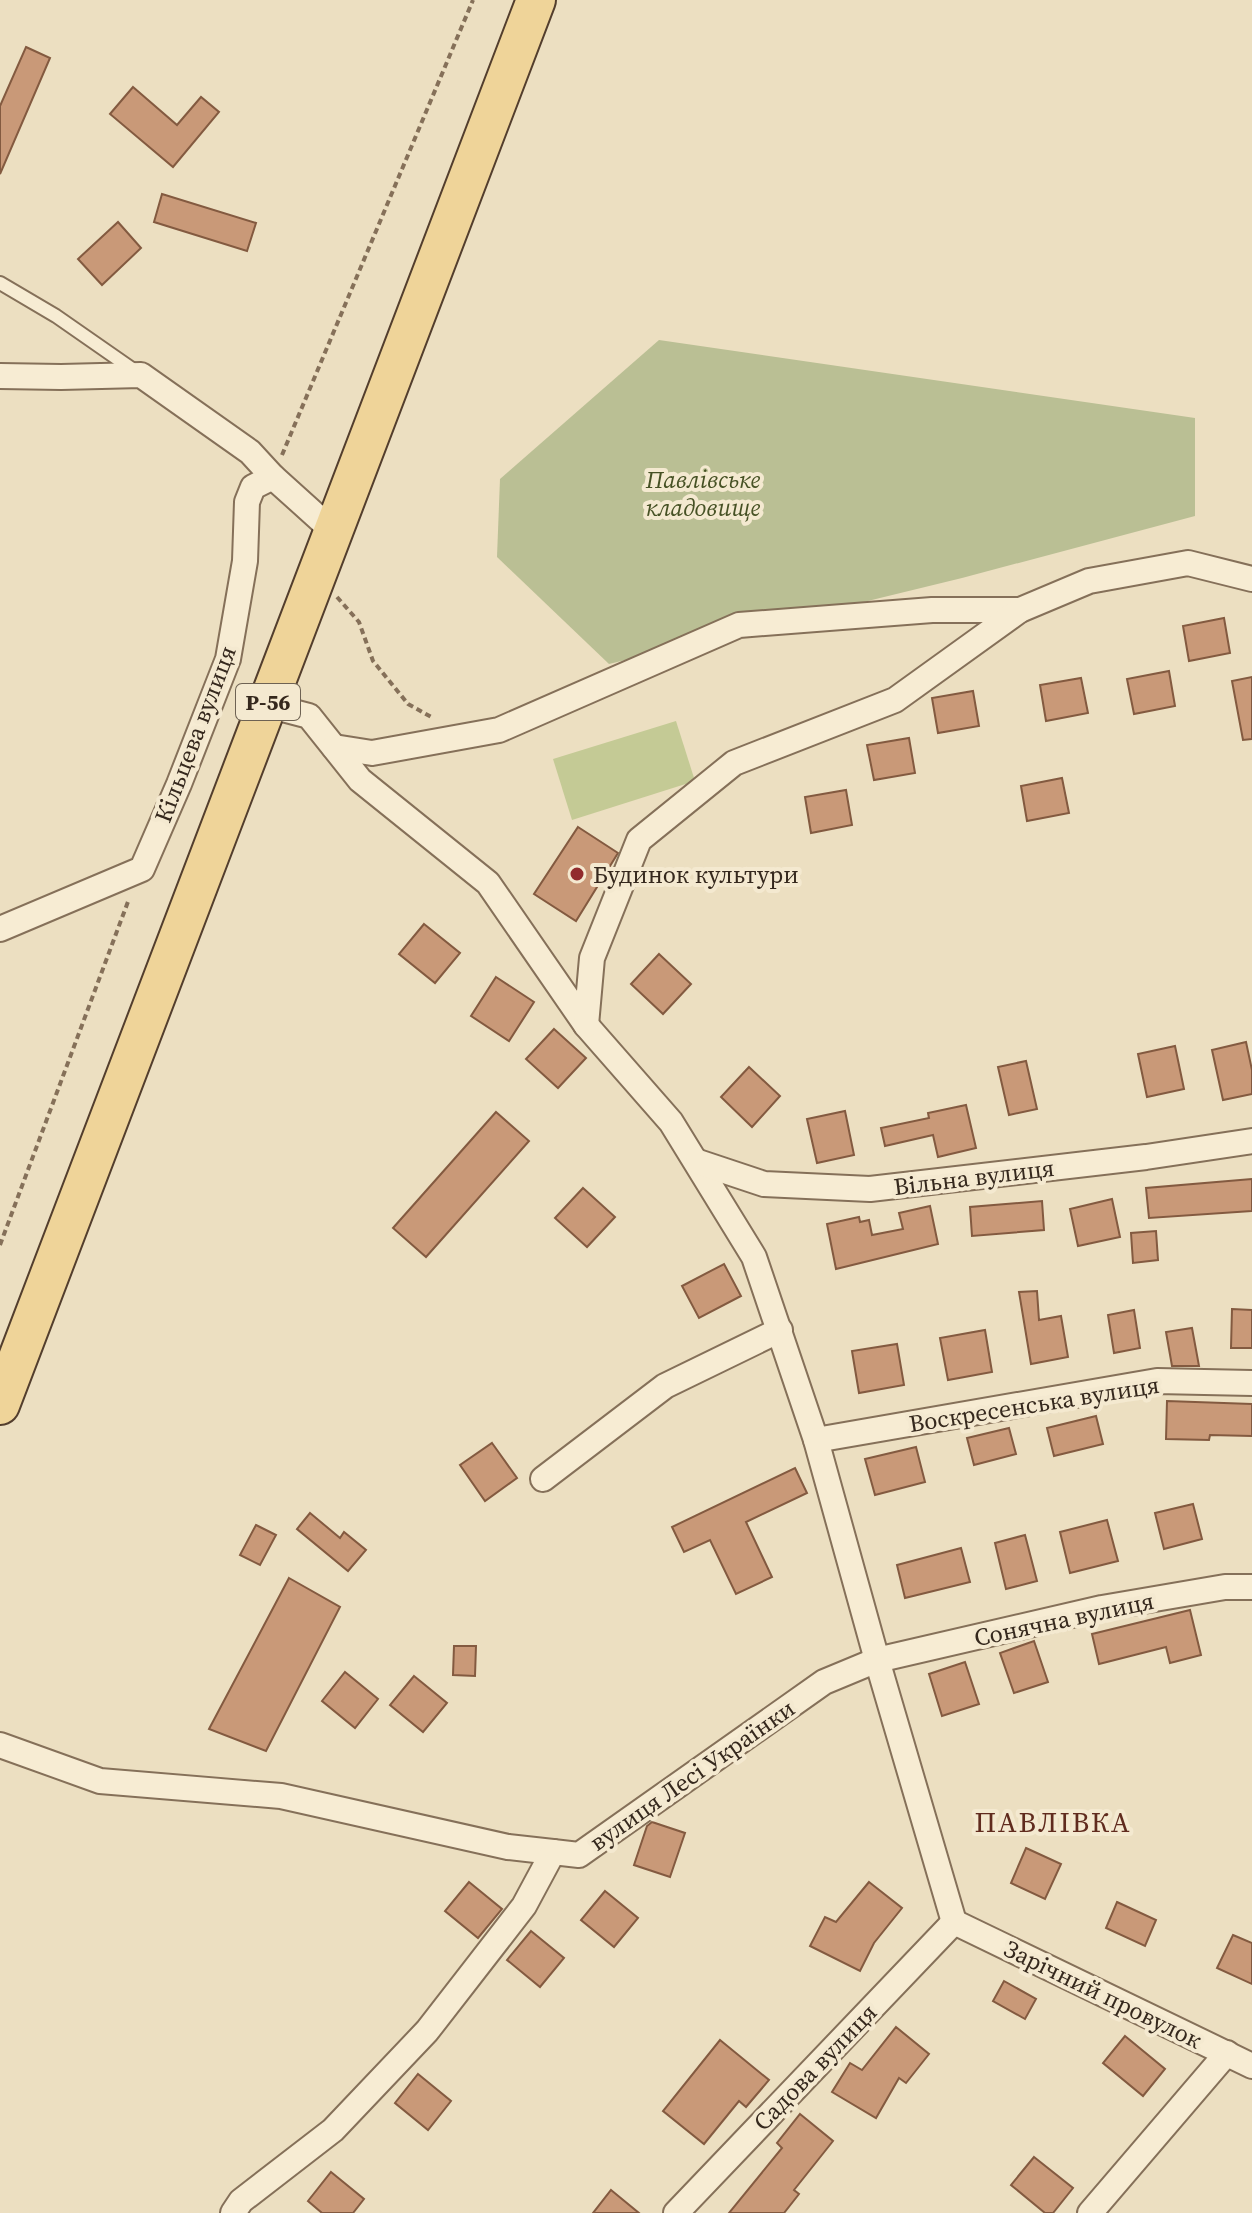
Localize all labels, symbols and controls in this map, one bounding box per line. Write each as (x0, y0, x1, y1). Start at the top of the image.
park label: Павлівське кладовище (645, 463, 761, 524)
street label: Кільцева вулиця (146, 641, 244, 827)
road number: Р-56 (236, 684, 300, 720)
place label: Будинок культури (593, 858, 799, 891)
marker: Будинок культури (568, 865, 586, 883)
street label: Вільна вулиця (892, 1151, 1056, 1203)
street label: Воскресенська вулиця (906, 1368, 1162, 1440)
street label: Сонячна вулиця (971, 1584, 1157, 1654)
street label: вулиця Лесі Українки (583, 1692, 801, 1858)
district label: ПАВЛІВКА (974, 1803, 1132, 1841)
street label: Зарічний провулок (999, 1932, 1207, 2056)
street label: Садова вулиця (746, 1996, 884, 2138)

